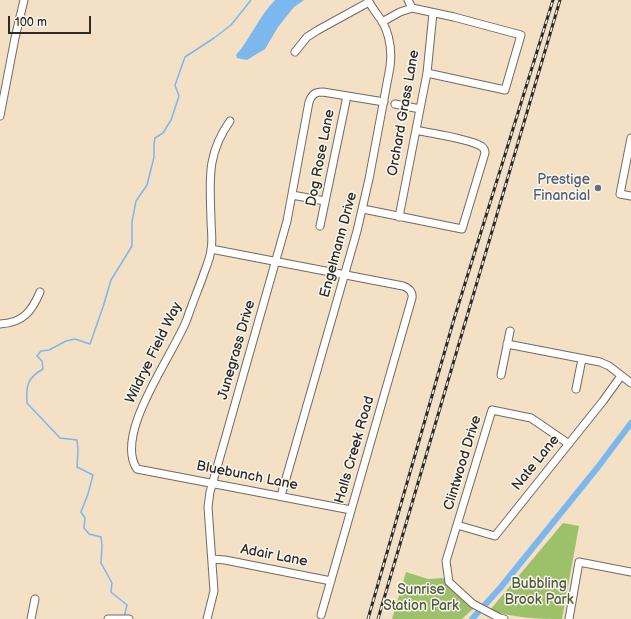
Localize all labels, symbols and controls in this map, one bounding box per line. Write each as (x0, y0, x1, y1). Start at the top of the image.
scale bar (10, 8, 93, 34)
text: 100 m (15, 15, 47, 30)
street label: Orchard Grass Lane (385, 49, 423, 177)
street label: Dog Rose Lane (303, 108, 339, 208)
place label: Prestige Financial (533, 172, 590, 204)
marker: Prestige Financial (593, 183, 603, 193)
street label: Engelmann Drive (317, 190, 361, 300)
street label: Junegrass Drive (215, 298, 259, 402)
street label: Wildrye Field Way (122, 300, 186, 406)
street label: Halls Creek Road (332, 394, 378, 506)
street label: Clintwood Drive (441, 413, 485, 513)
street label: Nate Lane (509, 432, 563, 494)
street label: Bluebunch Lane (195, 458, 299, 494)
street label: Adair Lane (239, 541, 309, 571)
park label: Bubbling Brook Park (505, 576, 573, 608)
park label: Sunrise Station Park (383, 582, 459, 614)

